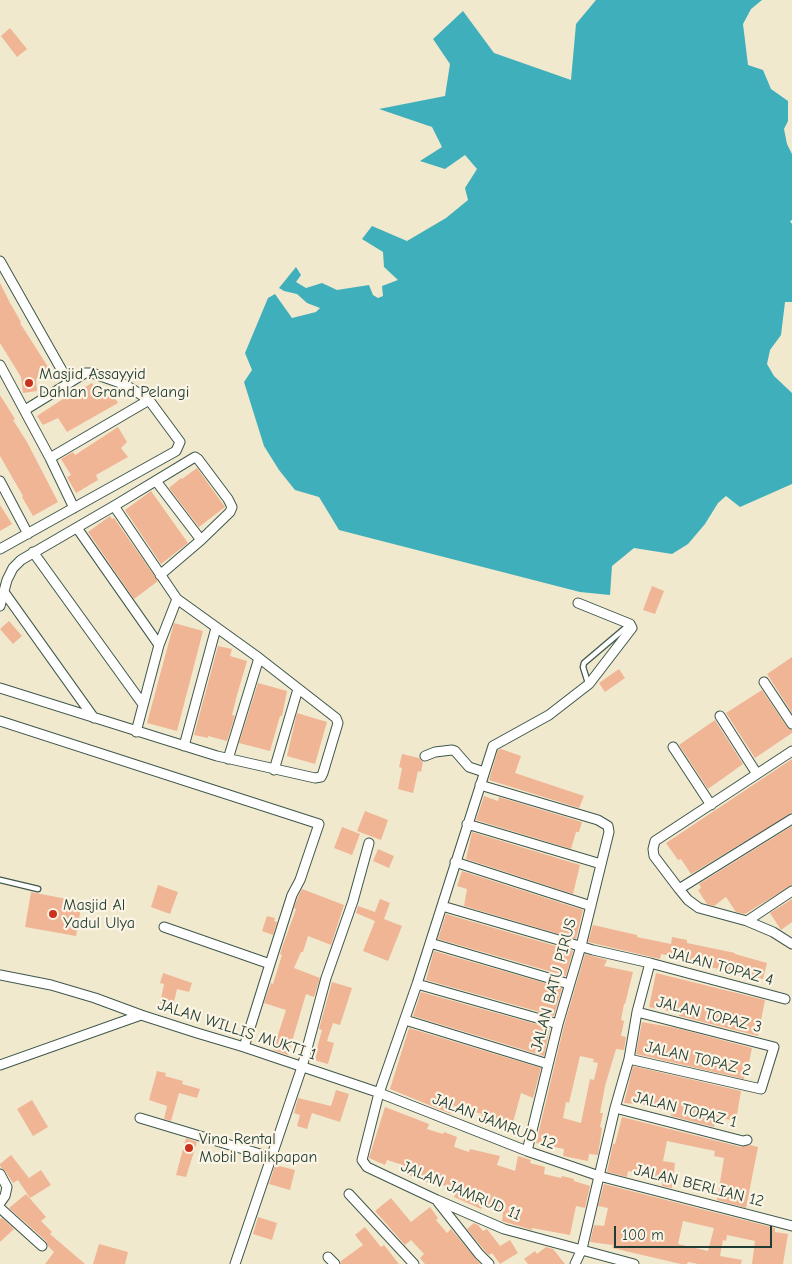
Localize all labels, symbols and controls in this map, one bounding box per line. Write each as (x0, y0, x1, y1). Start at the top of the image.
place label: Masjid Assayyid Dahlan Grand Pelangi (39, 364, 189, 402)
marker: Masjid Assayyid Dahlan Grand Pelangi (23, 377, 35, 389)
place label: Masjid Al Yadul Ulya (63, 895, 135, 933)
marker: Masjid Al Yadul Ulya (47, 908, 59, 920)
street label: JALAN BATU PIRUS (527, 916, 581, 1054)
street label: JALAN TOPAZ 4 (667, 944, 775, 990)
street label: JALAN TOPAZ 3 (654, 993, 764, 1037)
street label: JALAN WILLIS MUKTI 1 (155, 995, 319, 1065)
street label: JALAN TOPAZ 2 (643, 1037, 753, 1081)
street label: JALAN TOPAZ 1 (631, 1088, 739, 1132)
street label: JALAN JAMRUD 12 (430, 1090, 558, 1154)
place label: Vina Rental Mobil Balikpapan (199, 1129, 317, 1167)
marker: Vina Rental Mobil Balikpapan (183, 1142, 195, 1154)
street label: JALAN JAMRUD 11 (398, 1157, 524, 1225)
street label: JALAN BERLIAN 12 (632, 1161, 766, 1211)
scale bar (617, 1216, 774, 1248)
text: 100 m (622, 1226, 664, 1244)

